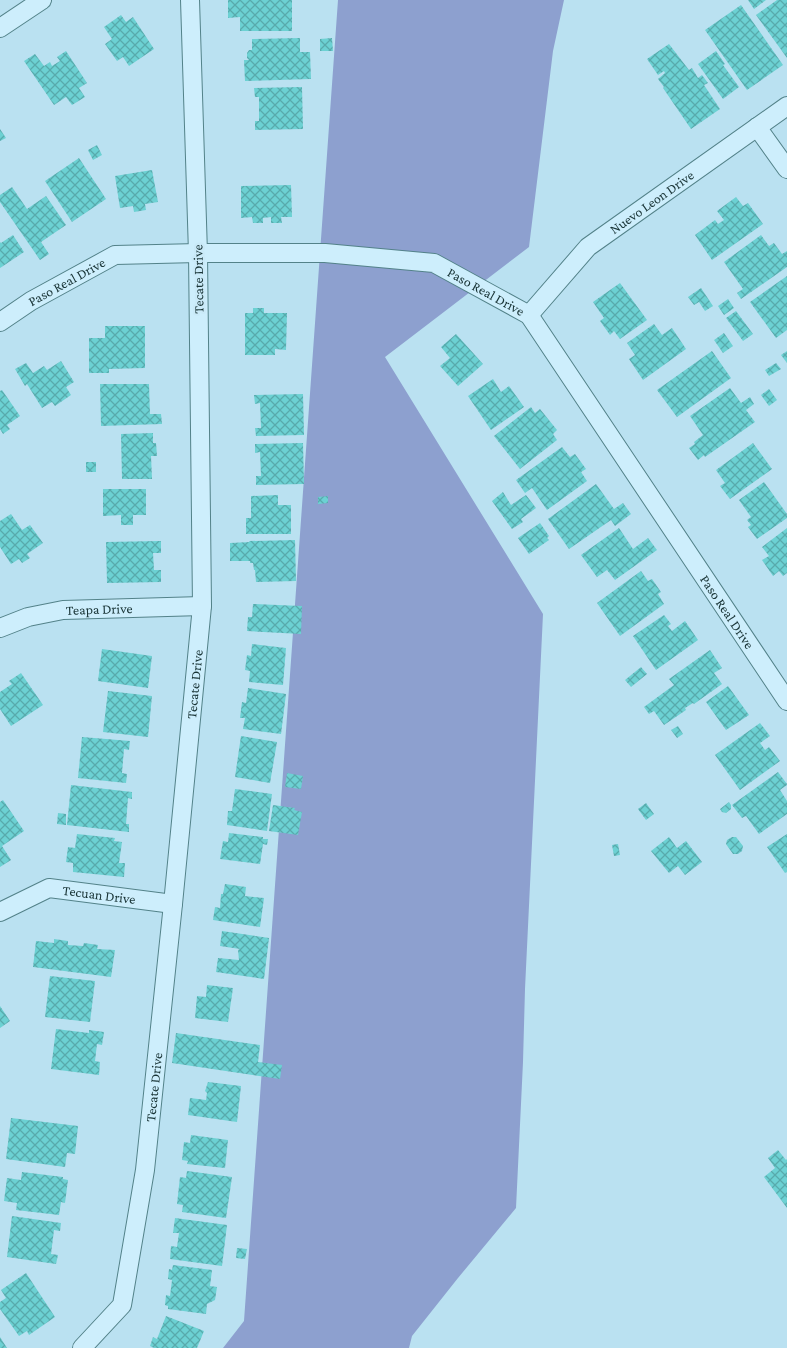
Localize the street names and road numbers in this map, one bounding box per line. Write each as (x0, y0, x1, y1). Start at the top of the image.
street label: Nuevo Leon Drive (606, 167, 697, 237)
street label: Tecate Drive (189, 244, 207, 314)
street label: Paso Real Drive (25, 254, 108, 309)
street label: Paso Real Drive (445, 264, 527, 319)
street label: Paso Real Drive (697, 572, 758, 652)
street label: Teapa Drive (66, 600, 133, 618)
street label: Tecate Drive (183, 649, 206, 719)
street label: Tecuan Drive (61, 882, 137, 907)
street label: Tecate Drive (142, 1052, 165, 1122)

